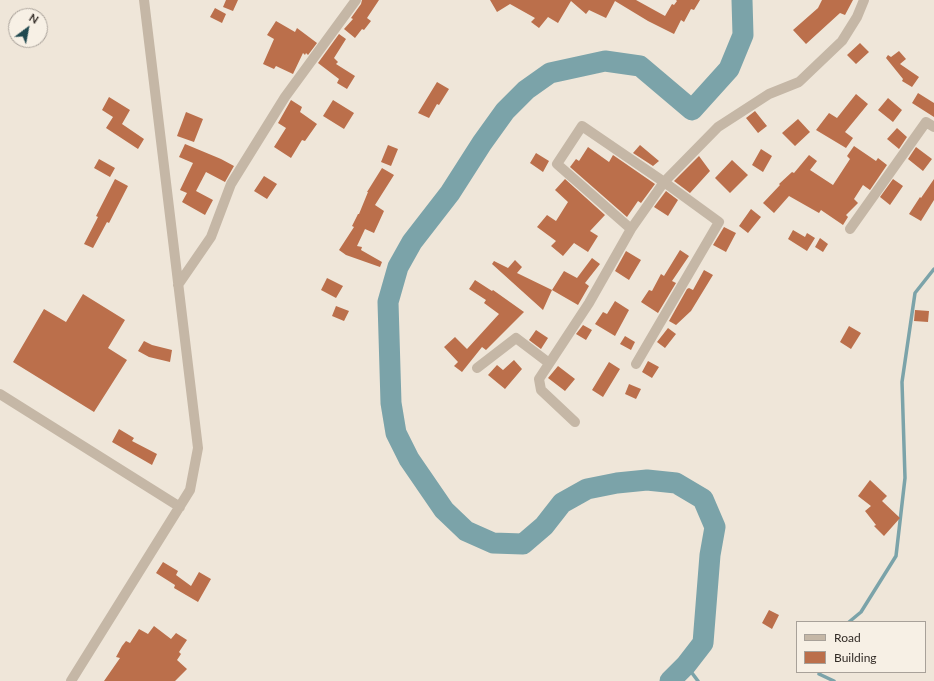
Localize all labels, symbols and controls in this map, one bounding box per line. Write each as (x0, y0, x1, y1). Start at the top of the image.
north arrow (8, 8, 48, 48)
text: N (27, 10, 41, 26)
legend (796, 621, 926, 673)
text: Road (834, 630, 861, 645)
text: Building (834, 650, 877, 665)

